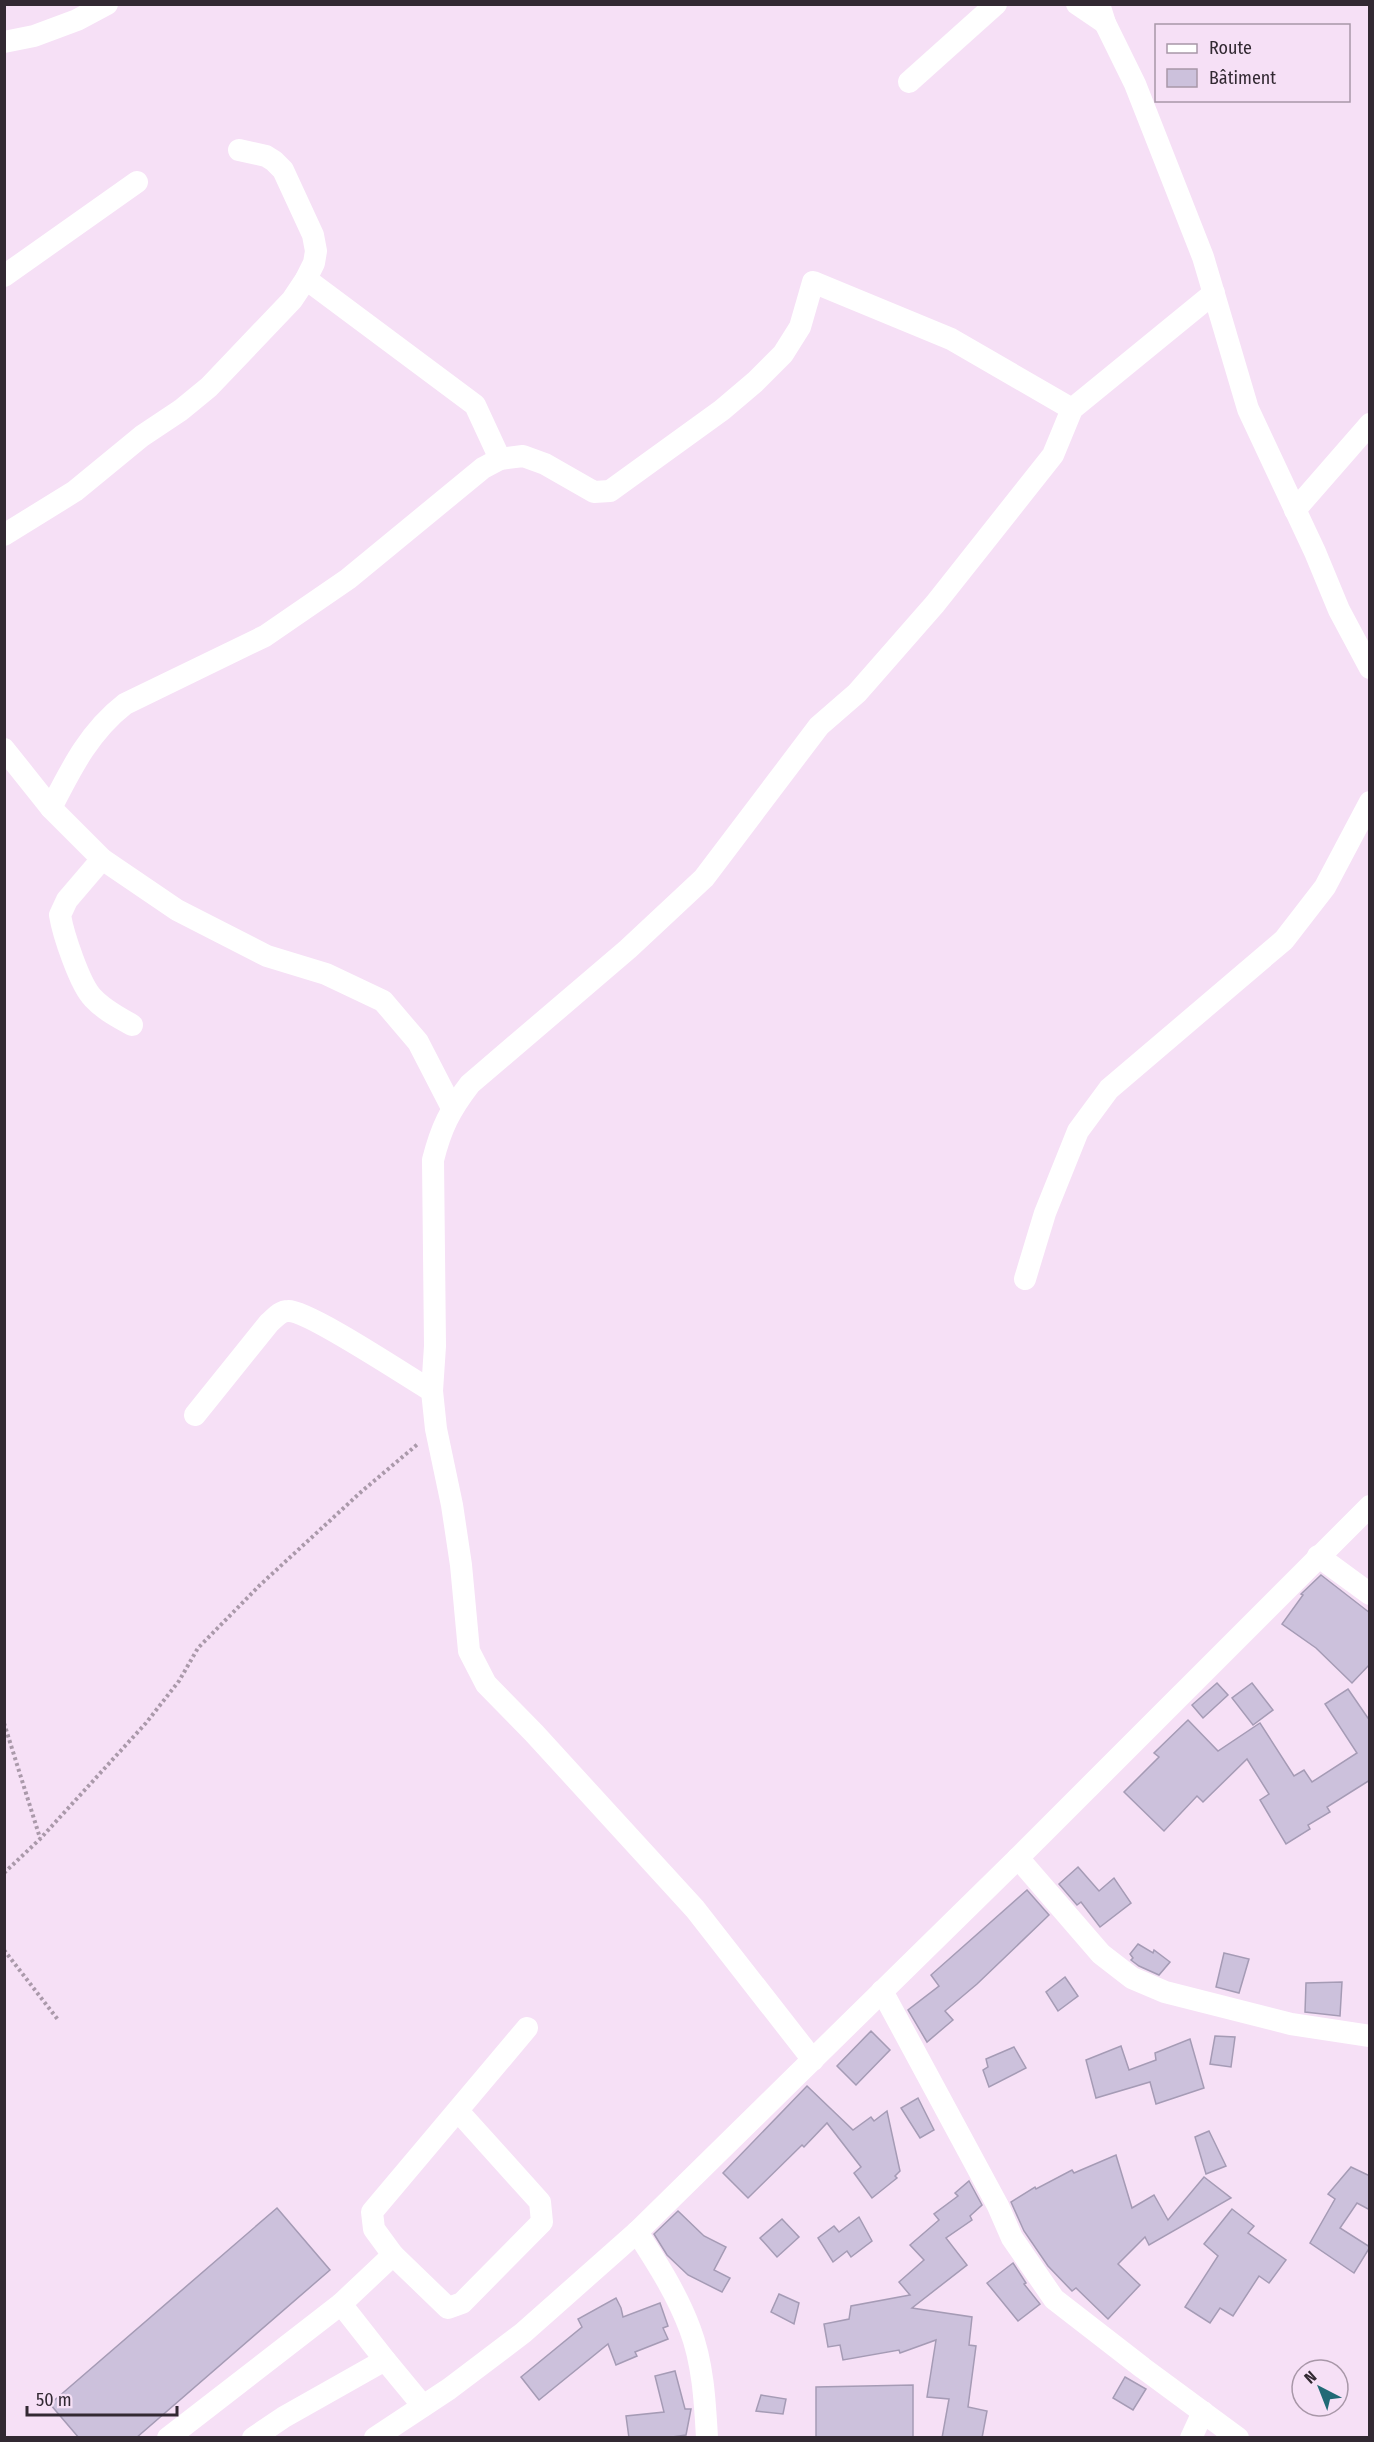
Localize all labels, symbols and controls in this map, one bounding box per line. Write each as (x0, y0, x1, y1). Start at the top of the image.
legend (1155, 24, 1350, 102)
text: Route (1209, 37, 1252, 59)
text: Bâtiment (1209, 67, 1276, 89)
north arrow (1290, 2358, 1350, 2418)
text: N (1300, 2367, 1320, 2387)
scale bar (27, 2379, 177, 2417)
text: 50 m (36, 2389, 72, 2411)

